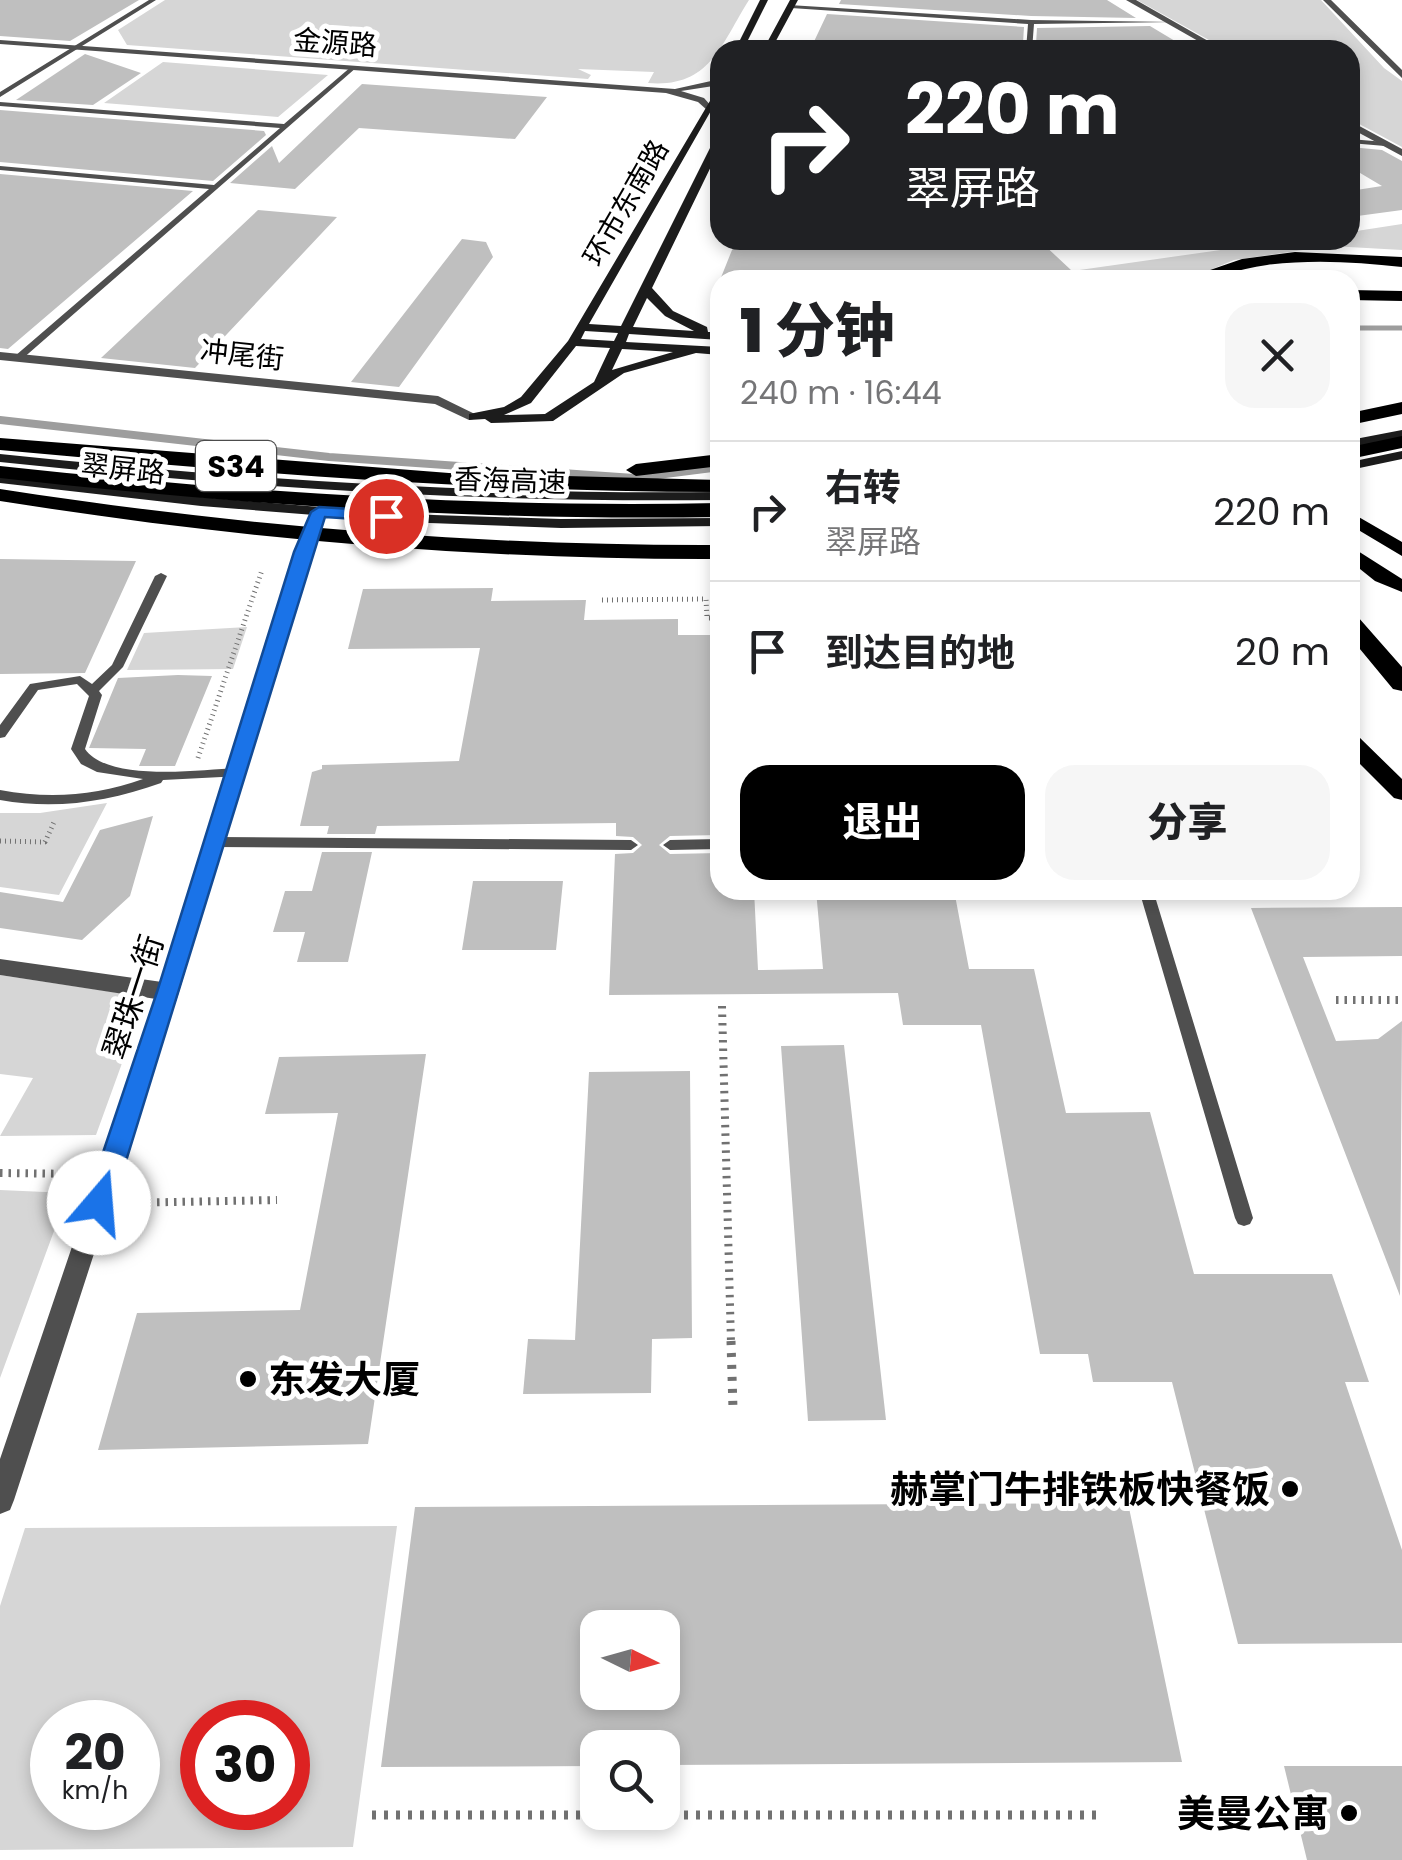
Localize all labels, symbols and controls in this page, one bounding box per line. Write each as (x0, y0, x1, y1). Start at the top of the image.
street label: 金源路 (292, 21, 378, 65)
text: 220 m (905, 60, 1120, 159)
icon: right (740, 80, 870, 210)
street label: 环市东南路 (574, 133, 678, 273)
text: 翠屏路 (905, 157, 1040, 220)
text: 1 分钟 (740, 289, 895, 373)
button: close (1225, 303, 1330, 408)
street label: 冲尾街 (198, 331, 286, 379)
text: 240 m · 16:44 (740, 370, 942, 415)
road number: S34 (196, 441, 276, 491)
street label: 翠屏路 (79, 445, 167, 493)
street label: 香海高速 (453, 460, 567, 502)
text: 右转 (825, 461, 901, 514)
pin (344, 474, 429, 559)
icon: right (740, 484, 795, 539)
text: 220 m (1213, 485, 1330, 538)
icon: arrive (359, 489, 414, 544)
text: 翠屏路 (825, 519, 921, 564)
icon: arrive (740, 624, 795, 679)
text: 20 m (1235, 625, 1330, 678)
text: 到达目的地 (825, 626, 1015, 679)
button: 退出 (740, 765, 1025, 880)
button: 分享 (1045, 765, 1330, 880)
street label: 翠珠一街 (92, 929, 174, 1065)
position arrow (47, 1151, 151, 1255)
place label: 东发大厦 (268, 1353, 420, 1406)
marker: 东发大厦 (237, 1368, 259, 1390)
place label: 赫掌门牛排铁板快餐饭 (890, 1463, 1270, 1516)
marker: 赫掌门牛排铁板快餐饭 (1279, 1478, 1301, 1500)
north arrow (580, 1610, 680, 1710)
map controls (580, 1610, 680, 1830)
speed limit sign: 30 (180, 1700, 310, 1830)
text: 20 (64, 1717, 126, 1788)
button: search (580, 1730, 680, 1830)
text: km/h (62, 1773, 128, 1808)
place label: 美曼公寓 (1177, 1787, 1329, 1840)
marker: 美曼公寓 (1338, 1802, 1360, 1824)

